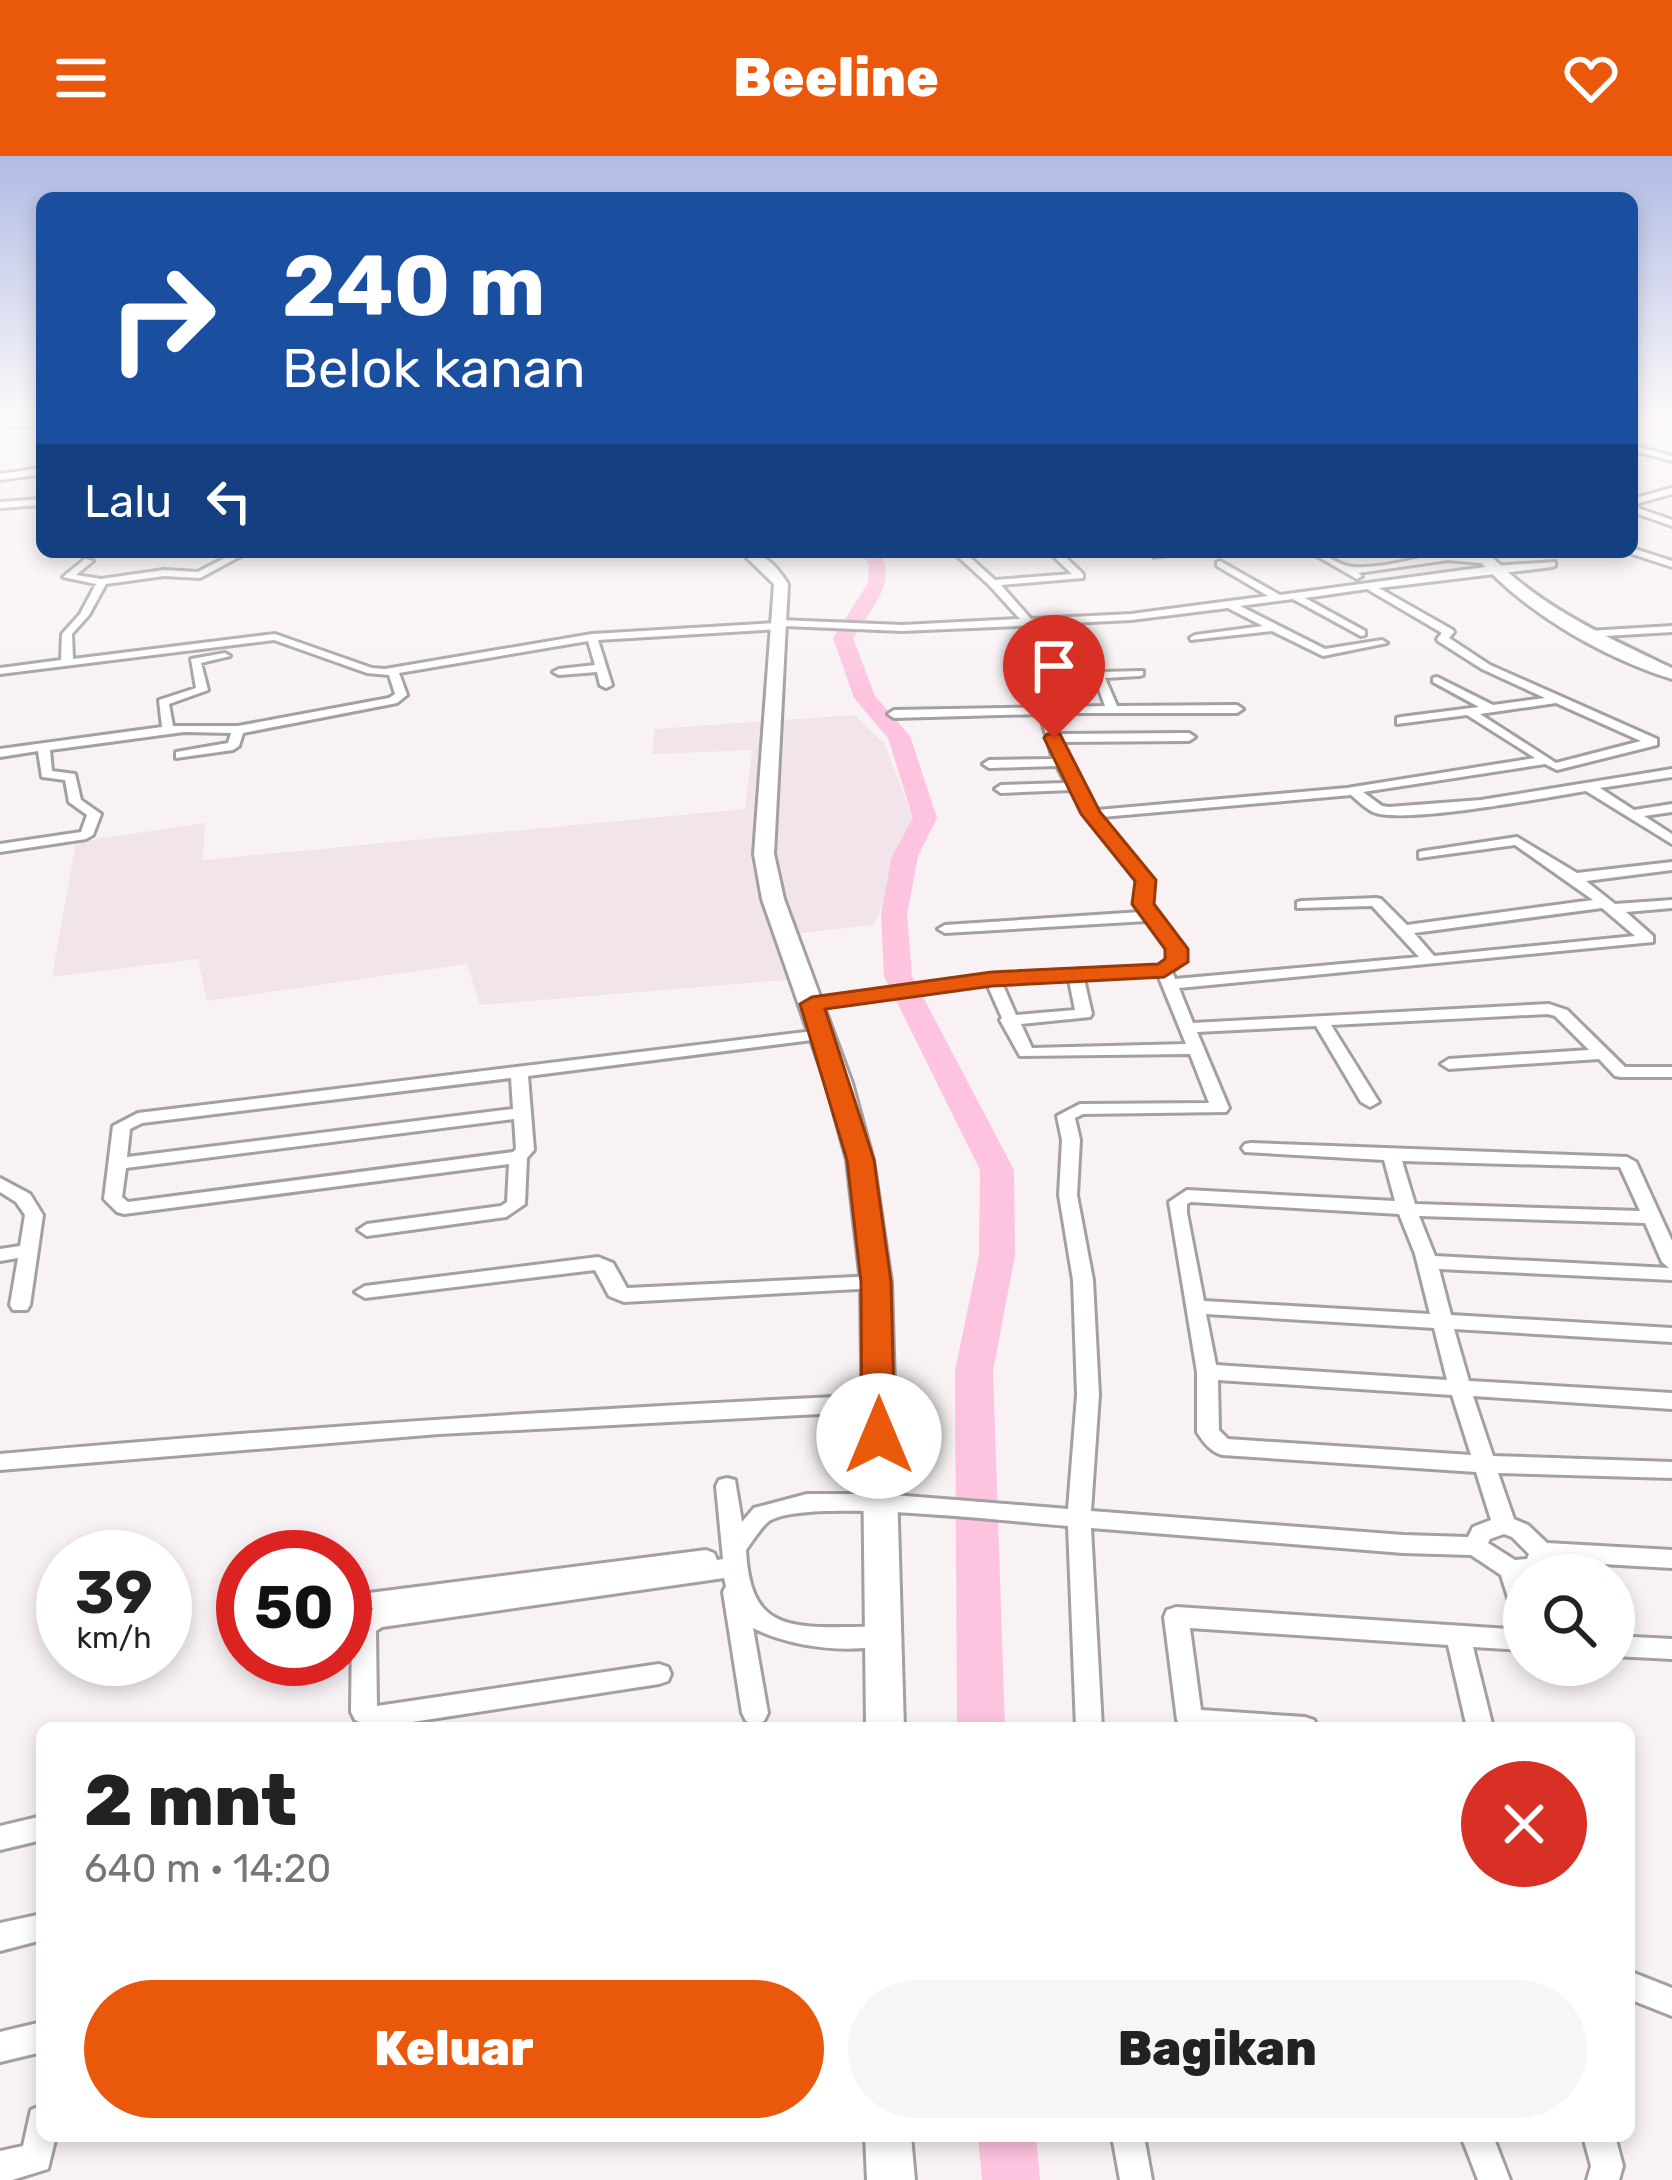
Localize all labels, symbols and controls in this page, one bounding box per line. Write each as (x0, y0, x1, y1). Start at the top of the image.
icon: menu (48, 45, 114, 111)
icon: heart (1558, 45, 1624, 111)
text: Beeline (733, 46, 939, 110)
text: 240 m (282, 236, 546, 336)
icon: right (84, 240, 240, 396)
text: Belok kanan (282, 337, 585, 401)
icon: left (196, 468, 262, 534)
text: Lalu (84, 475, 172, 528)
pin (1003, 615, 1105, 738)
icon: arrive (1021, 633, 1087, 699)
position arrow (816, 1373, 942, 1499)
speed limit sign: 50 (216, 1530, 372, 1686)
map controls (1503, 1554, 1635, 1686)
button: search (1503, 1554, 1635, 1686)
text: 39 (75, 1557, 153, 1628)
text: km/h (77, 1620, 151, 1656)
text: 2 mnt (84, 1758, 297, 1843)
button: close (1461, 1761, 1587, 1887)
text: 640 m · 14:20 (84, 1846, 331, 1892)
button: Keluar (84, 1980, 824, 2118)
button: Bagikan (848, 1980, 1587, 2118)

